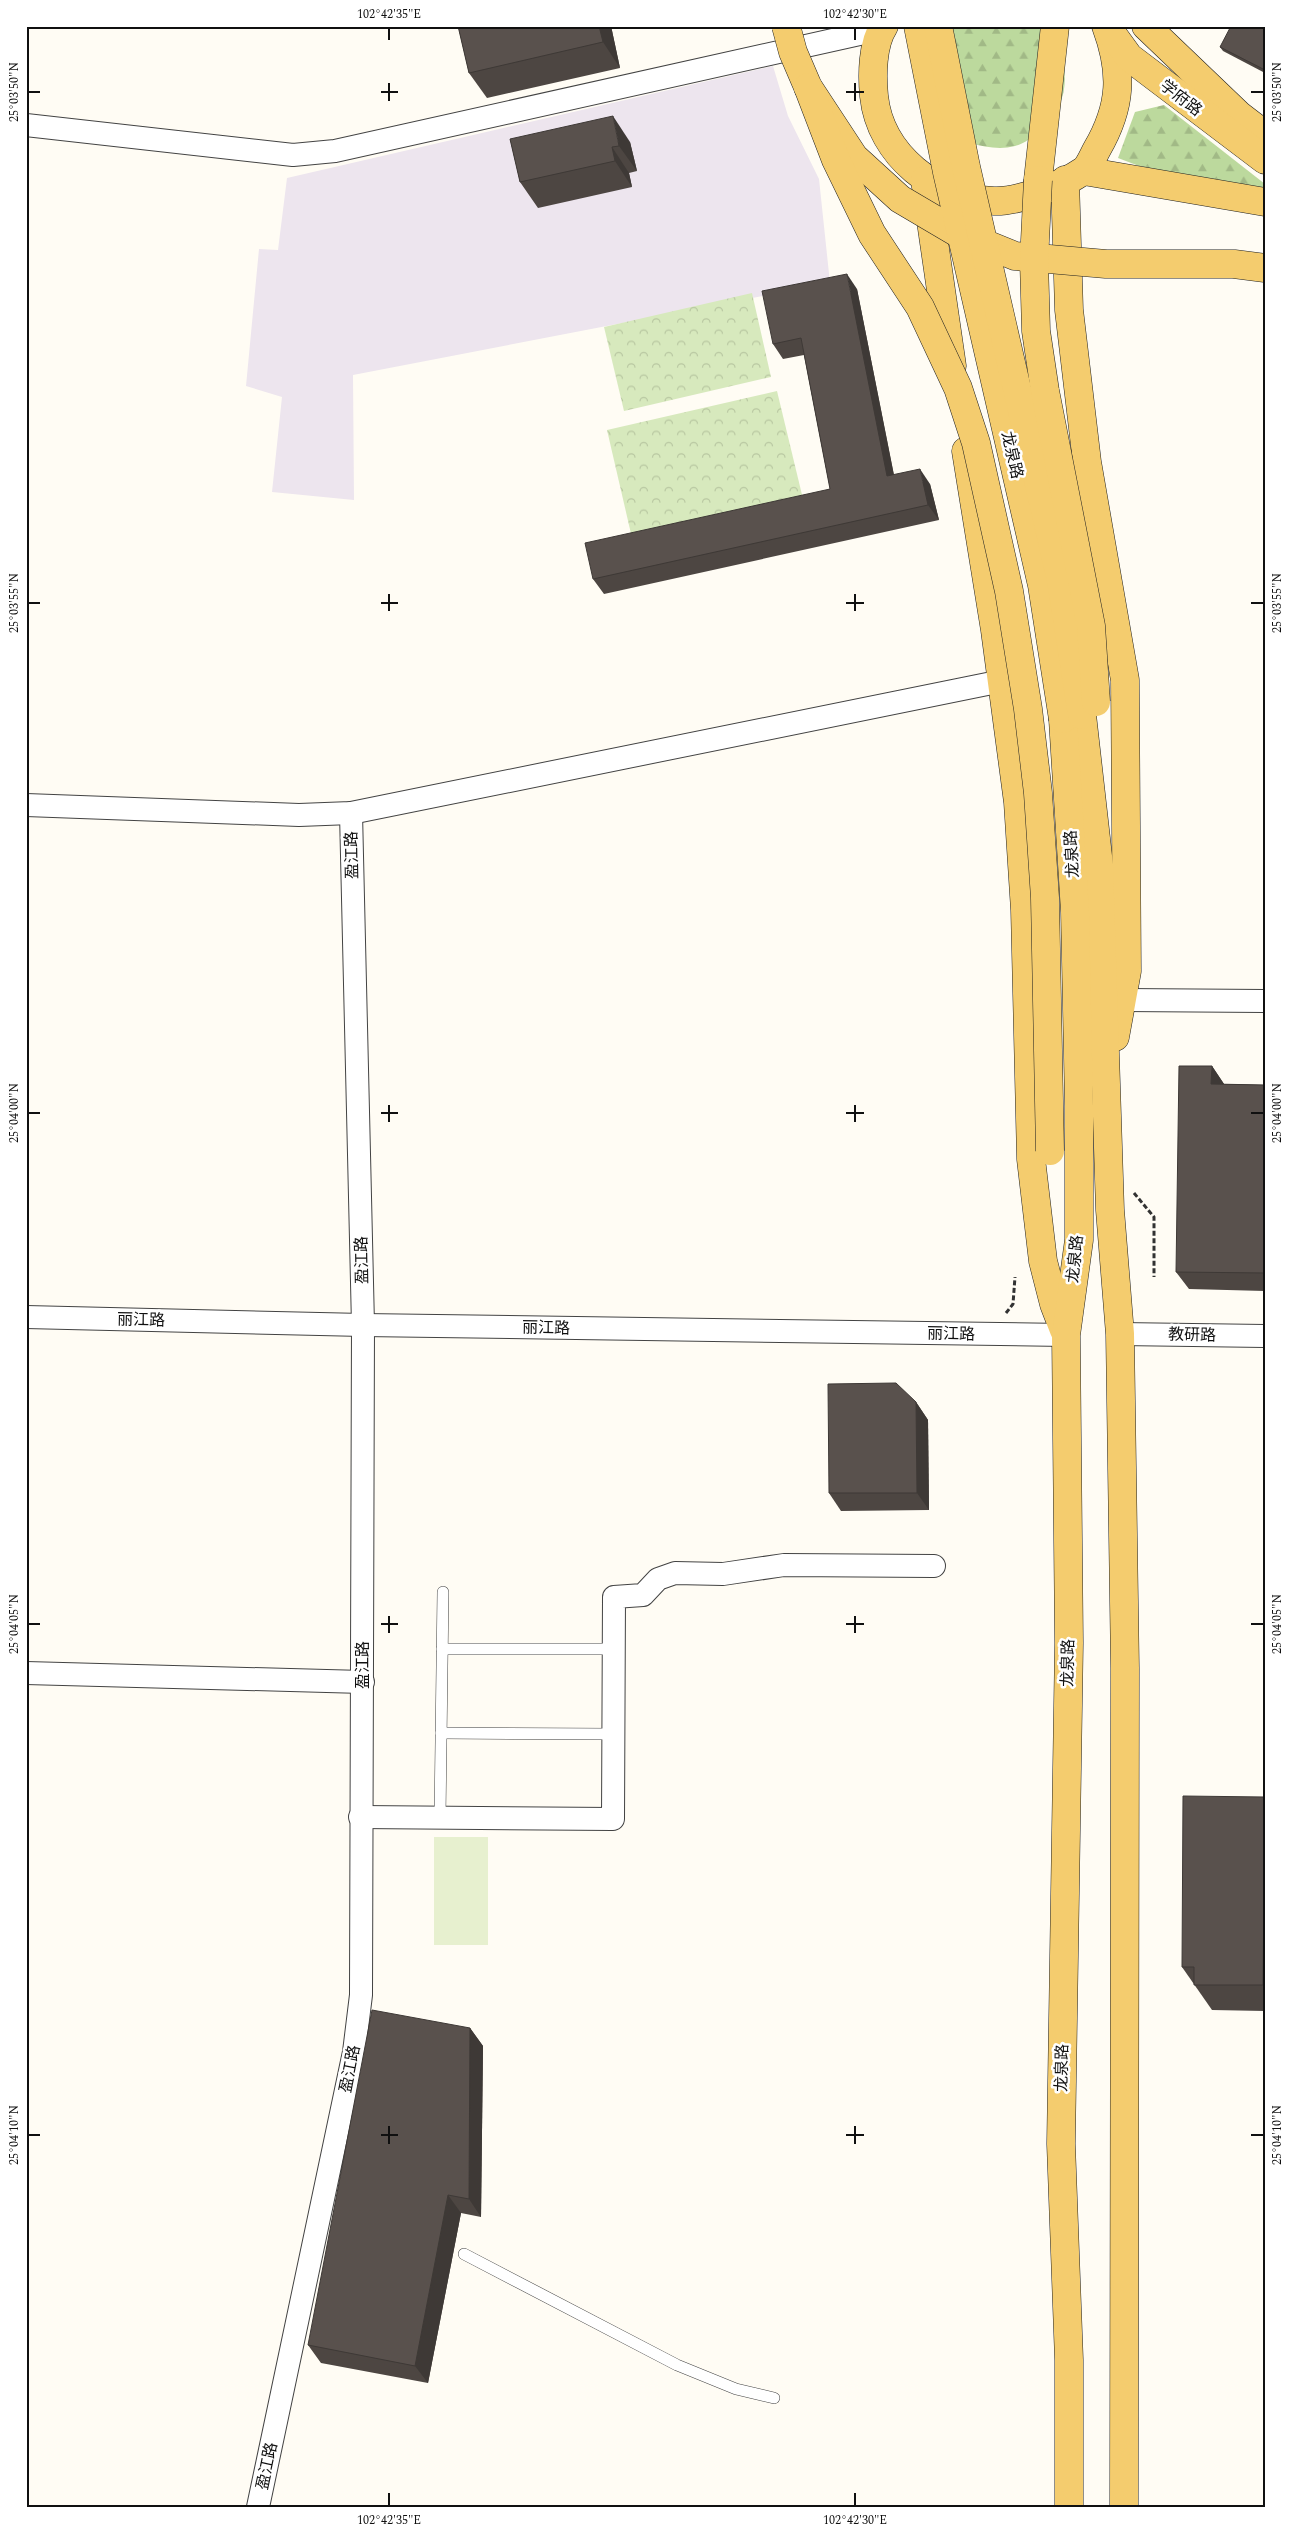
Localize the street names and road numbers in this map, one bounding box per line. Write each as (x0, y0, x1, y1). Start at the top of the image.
street label: 学府路 (1155, 74, 1207, 122)
street label: 龙泉路 (995, 429, 1029, 481)
street label: 龙泉路 (1059, 829, 1085, 879)
street label: 盈江路 (340, 831, 364, 879)
street label: 龙泉路 (1061, 1234, 1089, 1284)
street label: 盈江路 (350, 1236, 374, 1284)
street label: 丽江路 (117, 1308, 165, 1332)
street label: 丽江路 (522, 1316, 570, 1340)
street label: 丽江路 (927, 1322, 975, 1346)
street label: 教研路 (1168, 1323, 1216, 1347)
street label: 龙泉路 (1056, 1639, 1080, 1687)
street label: 盈江路 (351, 1641, 375, 1689)
street label: 盈江路 (334, 2043, 366, 2095)
street label: 龙泉路 (1050, 2044, 1074, 2092)
street label: 盈江路 (250, 2440, 284, 2492)

